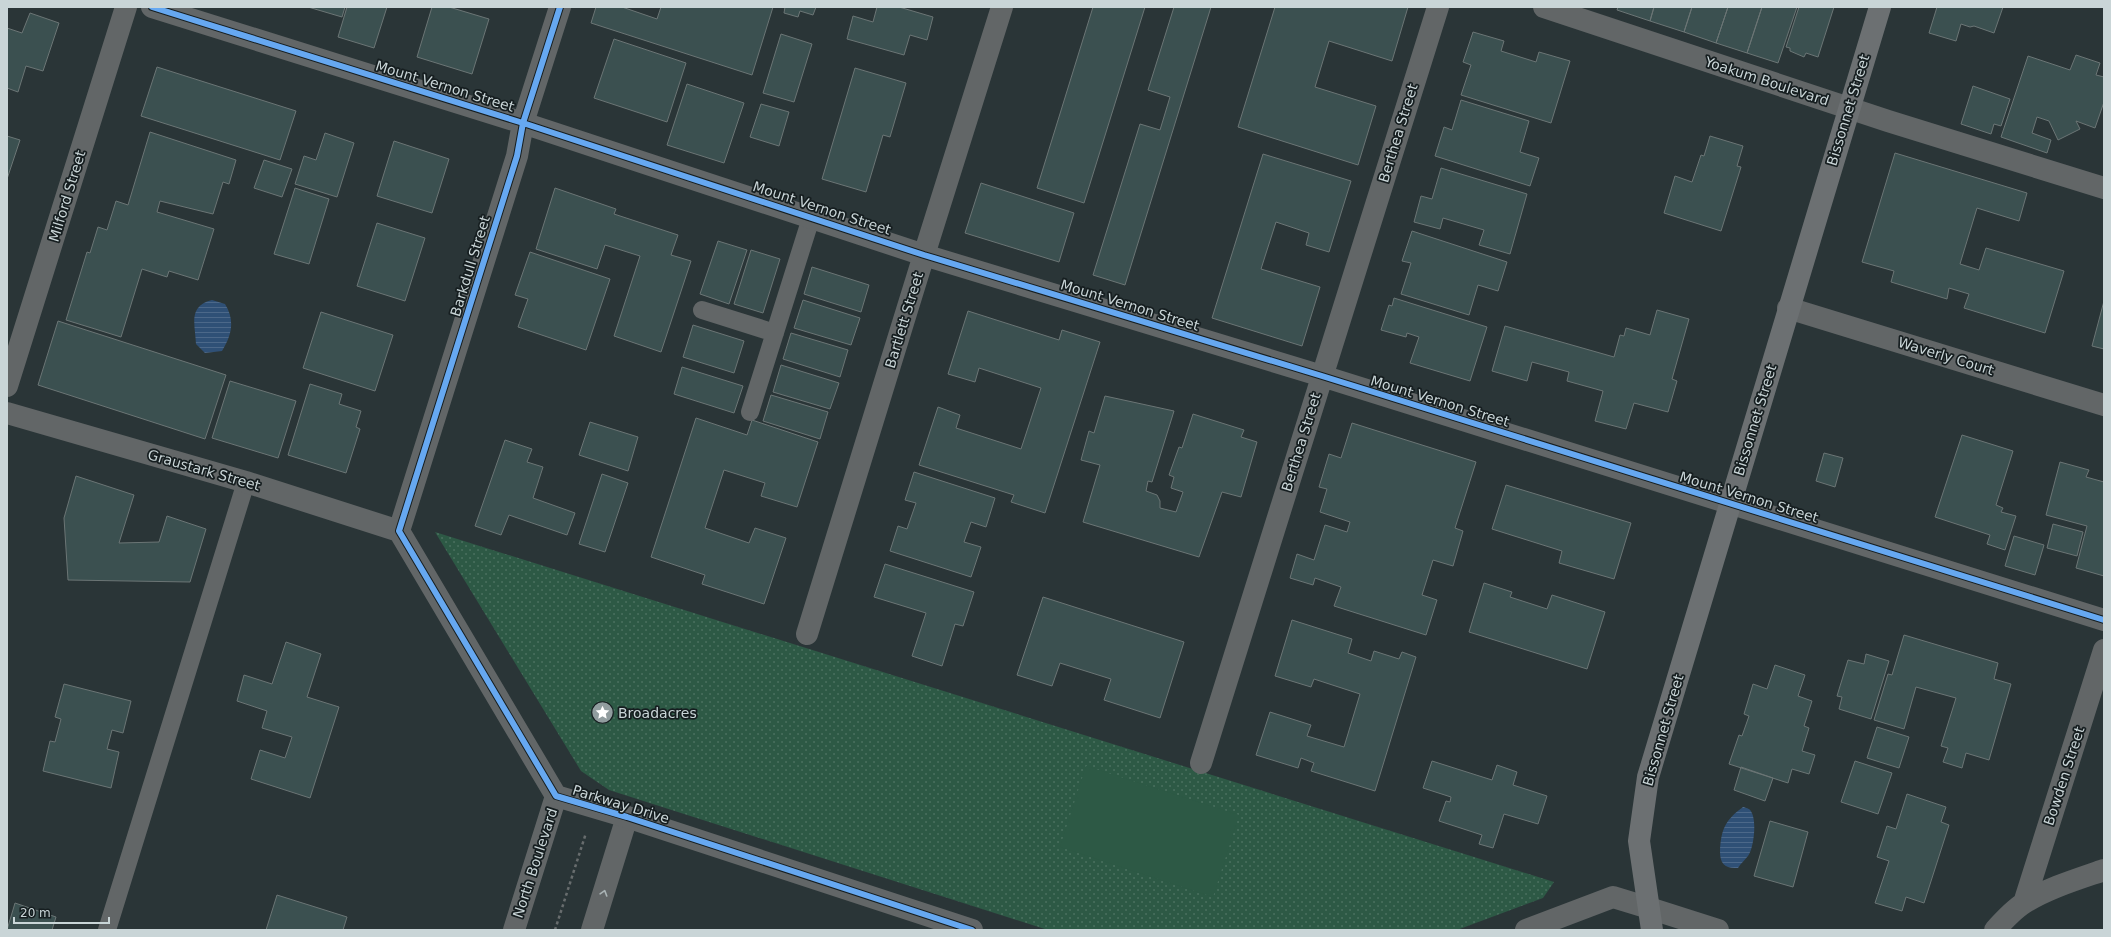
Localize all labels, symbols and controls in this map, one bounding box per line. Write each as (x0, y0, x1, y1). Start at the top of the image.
street label: Bissonnet Street (1823, 52, 1873, 168)
street label: Yoakum Boulevard (1702, 53, 1831, 109)
street label: Mount Vernon Street (374, 57, 517, 115)
street label: Berthea Street (1375, 81, 1421, 184)
street label: Milford Street (45, 148, 89, 244)
street label: Mount Vernon Street (751, 178, 894, 238)
street label: Barkdull Street (447, 213, 493, 318)
street label: Bartlett Street (882, 269, 926, 370)
street label: Mount Vernon Street (1059, 276, 1202, 334)
street label: Waverly Court (1896, 334, 1996, 378)
street label: Bissonnet Street (1730, 362, 1780, 478)
street label: Mount Vernon Street (1369, 372, 1512, 430)
street label: Berthea Street (1278, 390, 1324, 493)
street label: Graustark Street (146, 446, 263, 494)
street label: Mount Vernon Street (1678, 468, 1821, 526)
street label: Bissonnet Street (1639, 672, 1687, 788)
place icon: Broadacres (590, 700, 616, 726)
place label: Broadacres (618, 705, 697, 721)
street label: Bowden Street (2040, 724, 2088, 827)
street label: Parkway Drive (571, 782, 671, 826)
street label: North Boulevard (510, 806, 560, 920)
one-way arrow (599, 889, 608, 896)
scale bar (14, 899, 109, 925)
text: 20 m (20, 906, 51, 920)

